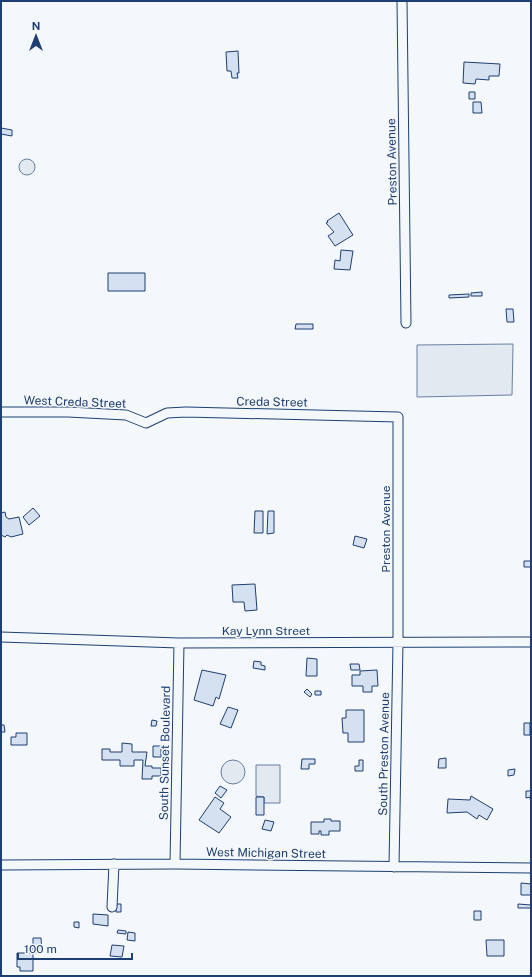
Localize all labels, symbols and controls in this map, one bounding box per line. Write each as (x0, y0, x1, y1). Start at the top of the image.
north arrow (16, 16, 56, 56)
text: N (32, 20, 40, 32)
street label: Preston Avenue (384, 118, 400, 206)
street label: West Creda Street (23, 393, 127, 411)
street label: Creda Street (236, 394, 308, 410)
street label: Preston Avenue (379, 485, 393, 573)
street label: Kay Lynn Street (222, 624, 311, 638)
street label: South Sunset Boulevard (157, 686, 173, 820)
street label: South Preston Avenue (376, 692, 392, 816)
street label: West Michigan Street (206, 845, 326, 861)
scale bar (18, 935, 132, 961)
text: 100 m (24, 942, 57, 956)

